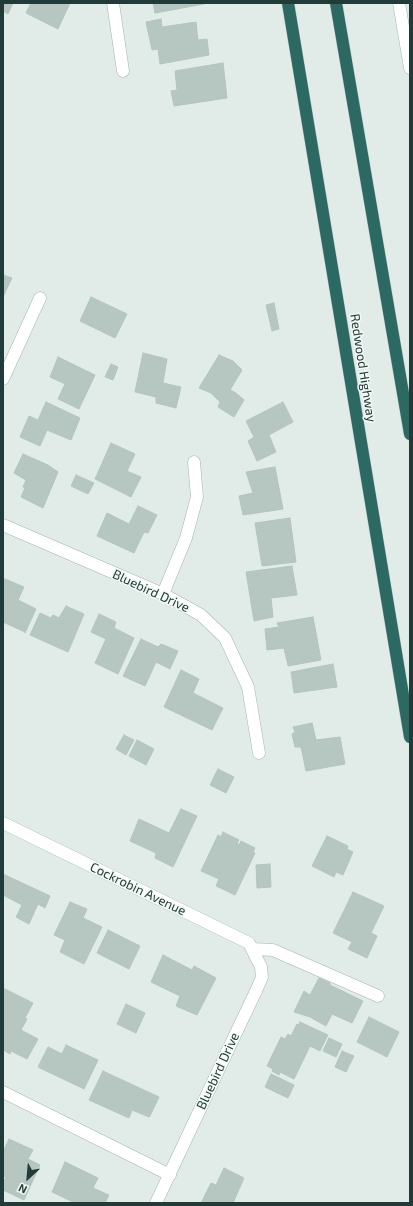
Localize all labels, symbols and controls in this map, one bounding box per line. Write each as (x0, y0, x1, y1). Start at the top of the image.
street label: Redwood Highway (347, 313, 379, 423)
street label: Bluebird Drive (110, 566, 192, 616)
street label: Cockrobin Avenue (87, 859, 189, 919)
street label: Bluebird Drive (193, 1030, 243, 1112)
north arrow (8, 1158, 48, 1198)
text: N (16, 1182, 29, 1197)

